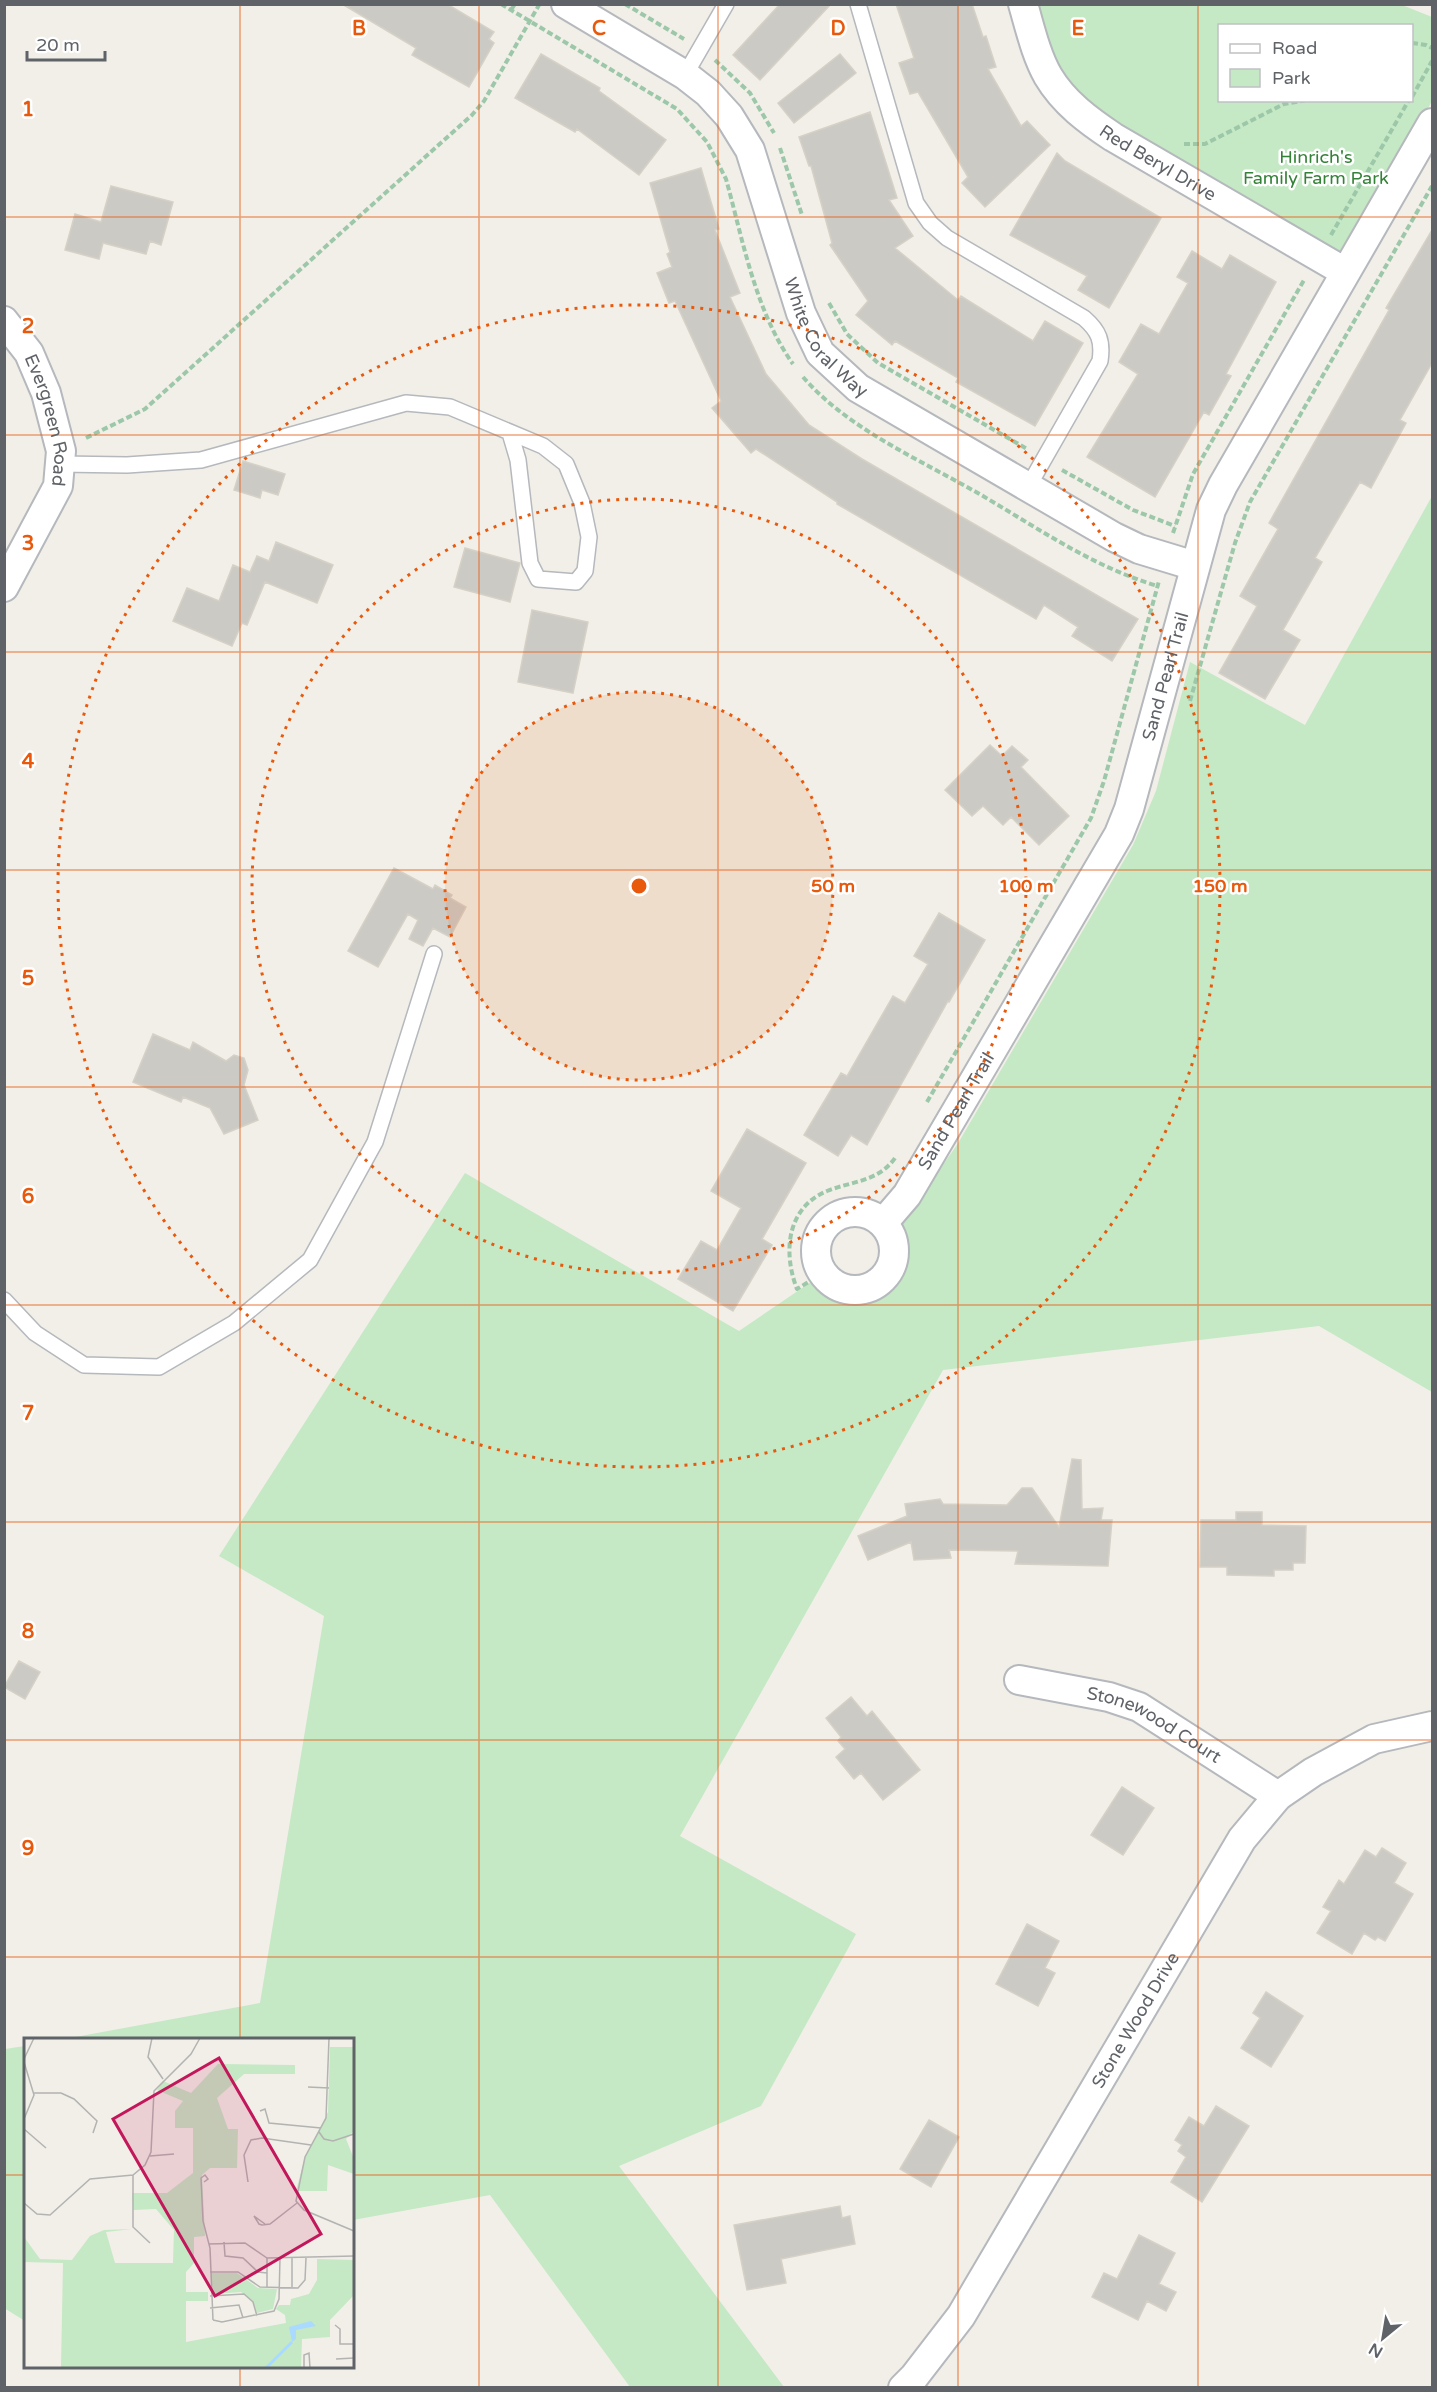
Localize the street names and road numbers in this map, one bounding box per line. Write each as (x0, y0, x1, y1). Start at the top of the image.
street label: Red Beryl Drive (1095, 120, 1220, 206)
street label: White Coral Way (780, 275, 872, 402)
street label: Evergreen Road (20, 351, 72, 487)
street label: Sand Pearl Trail (1137, 610, 1193, 743)
street label: Sand Pearl Trail (913, 1049, 999, 1174)
street label: Stonewood Court (1085, 1682, 1225, 1768)
street label: Stone Wood Drive (1087, 1948, 1184, 2092)

